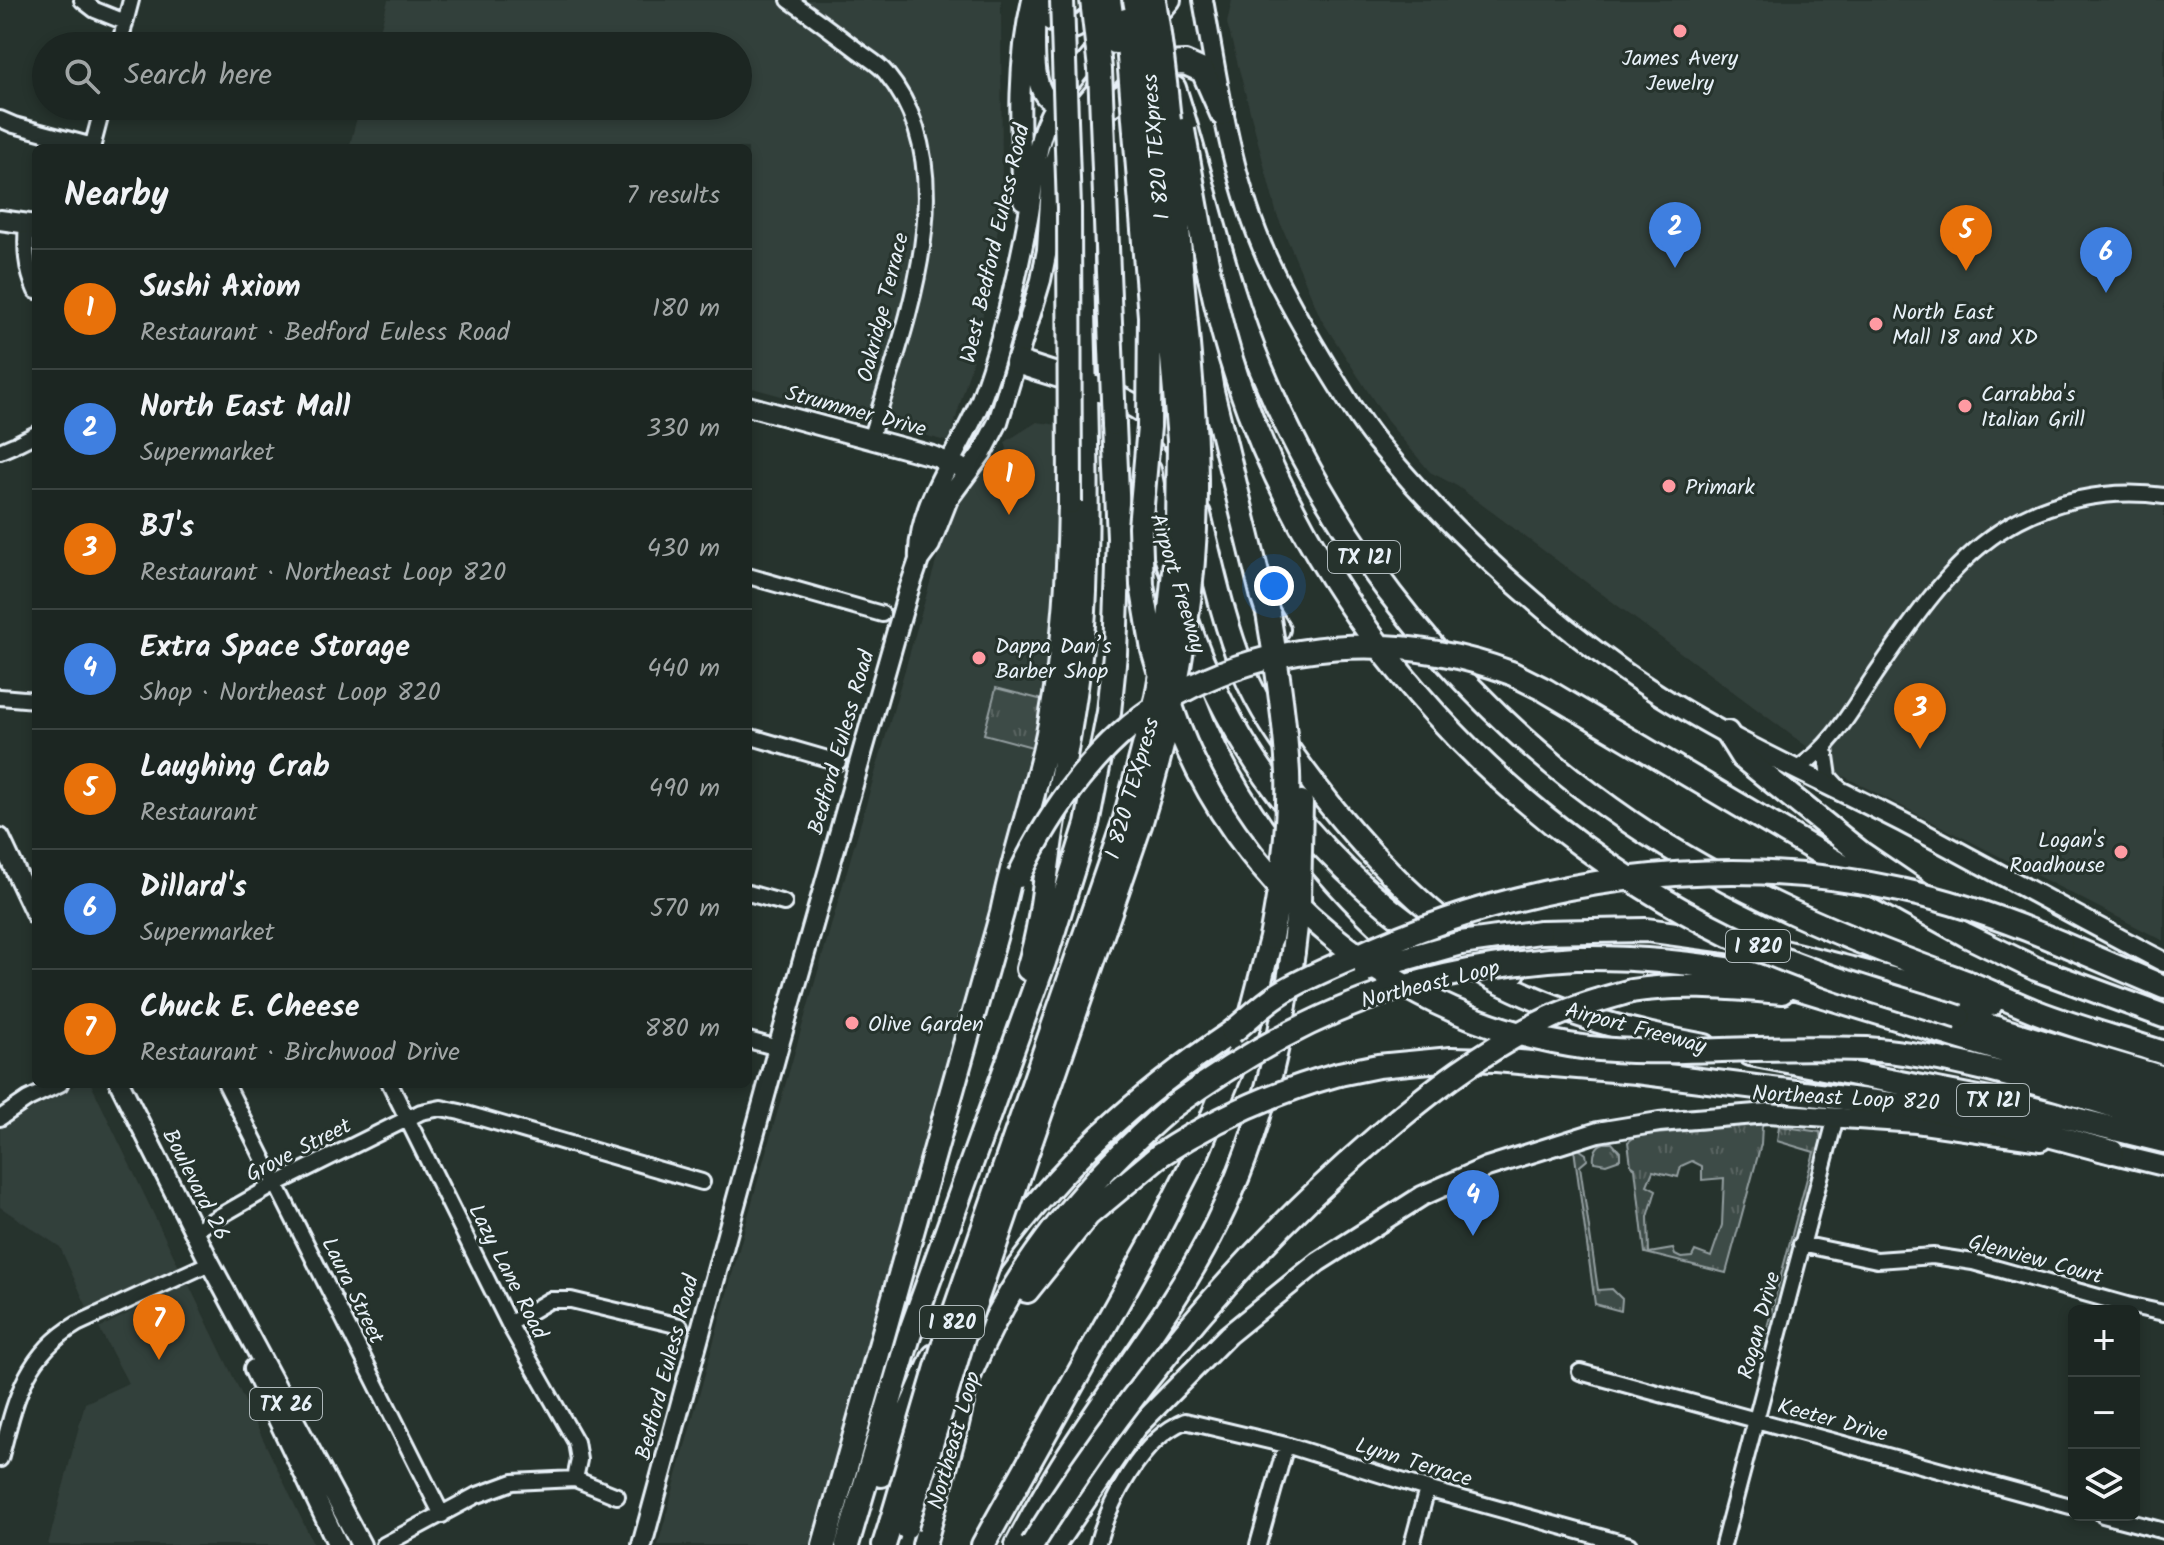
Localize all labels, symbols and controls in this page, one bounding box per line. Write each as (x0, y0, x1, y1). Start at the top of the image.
marker: James Avery Jewelry (1671, 22, 1689, 40)
search box (32, 32, 752, 120)
place label: James Avery Jewelry (1622, 42, 1739, 102)
text: Search here (124, 52, 272, 100)
icon: search (60, 54, 104, 98)
street label: I 820 TEXpress (1134, 72, 1181, 221)
street label: West Bedford Euless Road (952, 120, 1041, 367)
text: Nearby (64, 169, 169, 223)
text: 7 results (626, 175, 720, 217)
pin: 2 (1649, 202, 1701, 268)
pin: 5 (1940, 205, 1992, 271)
pin: 6 (2080, 227, 2132, 293)
street label: Oakridge Terrace (849, 229, 920, 386)
text: Sushi Axiom (140, 264, 301, 312)
text: 1 (86, 288, 94, 330)
text: 180 m (652, 288, 720, 330)
place label: North East Mall 18 and XD (1892, 296, 2038, 356)
text: Restaurant · Bedford Euless Road (140, 312, 510, 354)
marker: North East Mall 18 and XD (1867, 315, 1885, 333)
street label: Strummer Drive (781, 377, 930, 448)
place label: Carrabba's Italian Grill (1981, 378, 2085, 438)
text: North East Mall (140, 384, 350, 432)
marker: Carrabba's Italian Grill (1956, 397, 1974, 415)
text: 2 (82, 408, 98, 450)
text: 330 m (646, 408, 720, 450)
text: Supermarket (140, 432, 275, 474)
pin: 1 (983, 449, 1035, 515)
place label: Primark (1685, 471, 1756, 506)
marker: Primark (1660, 477, 1678, 495)
text: BJ's (140, 504, 194, 552)
street label: Airport Freeway (1139, 509, 1215, 659)
text: 3 (83, 528, 97, 570)
text: 430 m (647, 528, 720, 570)
road number: TX 121 (1328, 541, 1400, 573)
text: Restaurant · Northeast Loop 820 (140, 552, 506, 594)
your location (1254, 566, 1294, 606)
text: Extra Space Storage (140, 624, 410, 672)
place label: Dappa Dan’s Barber Shop (995, 630, 1112, 690)
street label: Bedford Euless Road (799, 645, 886, 839)
text: 4 (83, 648, 97, 690)
text: 440 m (647, 648, 720, 690)
marker: Dappa Dan’s Barber Shop (970, 649, 988, 667)
text: Shop · Northeast Loop 820 (140, 672, 441, 714)
pin: 3 (1894, 683, 1946, 749)
street label: I 820 TEXpress (1096, 713, 1171, 864)
text: Laughing Crab (140, 744, 330, 792)
text: 5 (83, 768, 97, 810)
text: 490 m (649, 768, 720, 810)
text: Restaurant (140, 792, 257, 834)
place label: Logan's Roadhouse (2009, 824, 2106, 884)
marker: Logan's Roadhouse (2112, 843, 2130, 861)
text: Dillard's (140, 864, 247, 912)
text: 6 (83, 888, 97, 930)
text: 570 m (650, 888, 720, 930)
text: Supermarket (140, 912, 275, 954)
road number: I 820 (1726, 930, 1790, 962)
street label: Northeast Loop (1358, 951, 1504, 1020)
text: Chuck E. Cheese (140, 984, 360, 1032)
street label: Airport Freeway (1561, 994, 1711, 1065)
text: 7 (84, 1008, 96, 1050)
text: 880 m (645, 1008, 720, 1050)
place label: Olive Garden (868, 1008, 984, 1043)
marker: Olive Garden (843, 1014, 861, 1032)
text: Restaurant · Birchwood Drive (140, 1032, 460, 1074)
street label: Northeast Loop 820 (1751, 1077, 1941, 1122)
road number: TX 121 (1957, 1084, 2029, 1116)
street label: Grove Street (240, 1109, 359, 1193)
street label: Boulevard 26 (152, 1123, 238, 1247)
pin: 4 (1447, 1170, 1499, 1236)
street label: Lazy Lane Road (458, 1198, 556, 1347)
street label: Glenview Court (1964, 1226, 2107, 1295)
street label: Laura Street (311, 1232, 393, 1351)
street label: Rogan Drive (1729, 1268, 1792, 1383)
street label: Bedford Euless Road (627, 1270, 710, 1464)
pin: 7 (133, 1294, 185, 1360)
map controls (2068, 1305, 2140, 1521)
button: + (2068, 1305, 2140, 1377)
road number: I 820 (920, 1306, 984, 1338)
street label: Northeast Loop (919, 1367, 992, 1514)
button: − (2068, 1377, 2140, 1449)
road number: TX 26 (250, 1388, 322, 1420)
street label: Keeter Drive (1773, 1390, 1892, 1453)
street label: Lynn Terrace (1350, 1429, 1476, 1498)
button: layers (2068, 1449, 2140, 1521)

